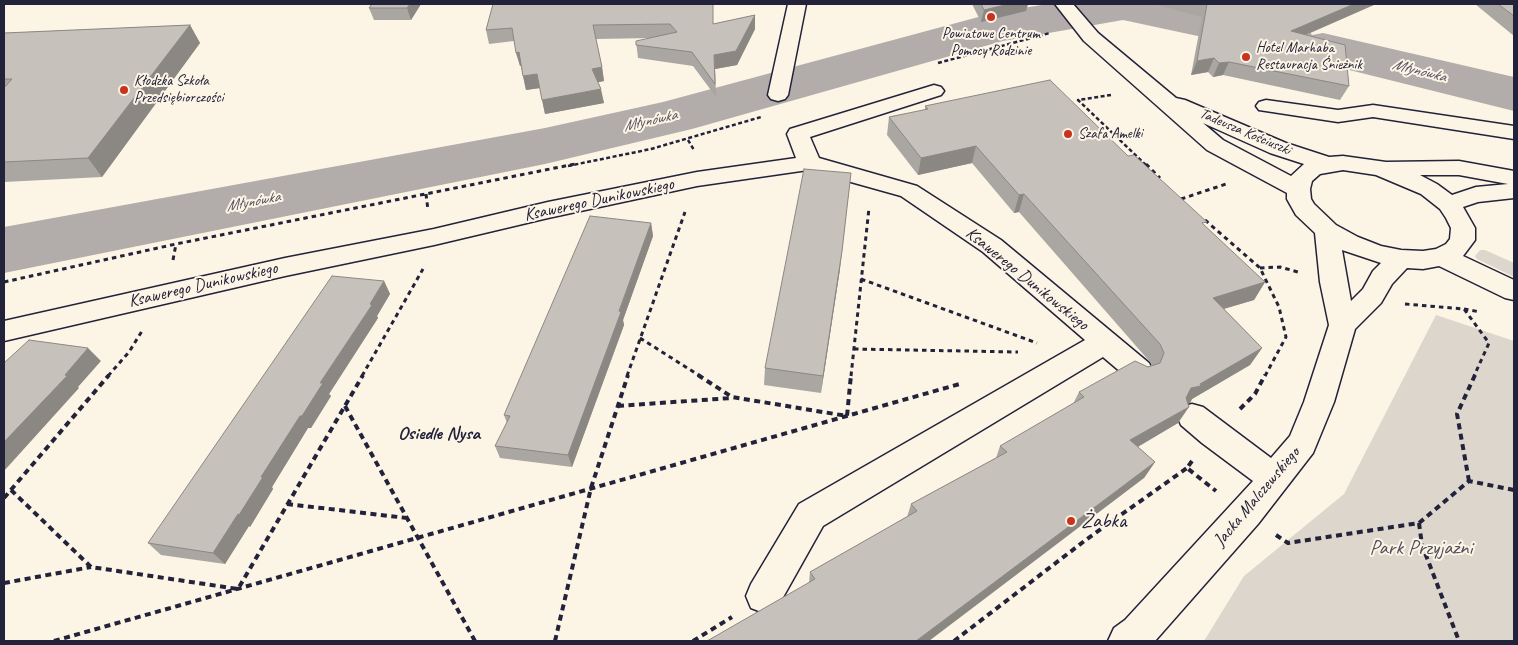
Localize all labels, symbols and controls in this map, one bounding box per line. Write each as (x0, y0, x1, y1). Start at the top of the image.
marker: Powiatowe Centrum Pomocy Rodzinie (985, 11, 997, 23)
place label: Powiatowe Centrum Pomocy Rodzinie (942, 25, 1040, 60)
place label: Hotel Marhaba Restauracja Śnieżnik (1256, 39, 1362, 74)
marker: Hotel Marhaba Restauracja Śnieżnik (1240, 51, 1252, 63)
water label: Młynówka (1390, 55, 1448, 87)
place label: Kłodzka Szkoła Przedsiębiorczości (134, 72, 224, 107)
marker: Kłodzka Szkoła Przedsiębiorczości (118, 84, 130, 96)
street label: Tadeusza Kościuszki (1197, 105, 1293, 159)
water label: Młynówka (621, 106, 679, 136)
place label: Szafa Amelki (1078, 125, 1142, 143)
marker: Szafa Amelki (1062, 128, 1074, 140)
street label: Ksawerego Dunikowskiego (522, 174, 676, 226)
water label: Młynówka (224, 187, 282, 217)
street label: Ksawerego Dunikowskiego (961, 223, 1093, 335)
street label: Ksawerego Dunikowskiego (126, 257, 280, 313)
district label: Osiedle Nysa (398, 423, 480, 445)
street label: Jacka Malczewskiego (1209, 443, 1305, 551)
place label: Żabka (1081, 508, 1126, 534)
marker: Żabka (1065, 515, 1077, 527)
park label: Park Przyjaźni (1370, 535, 1472, 561)

